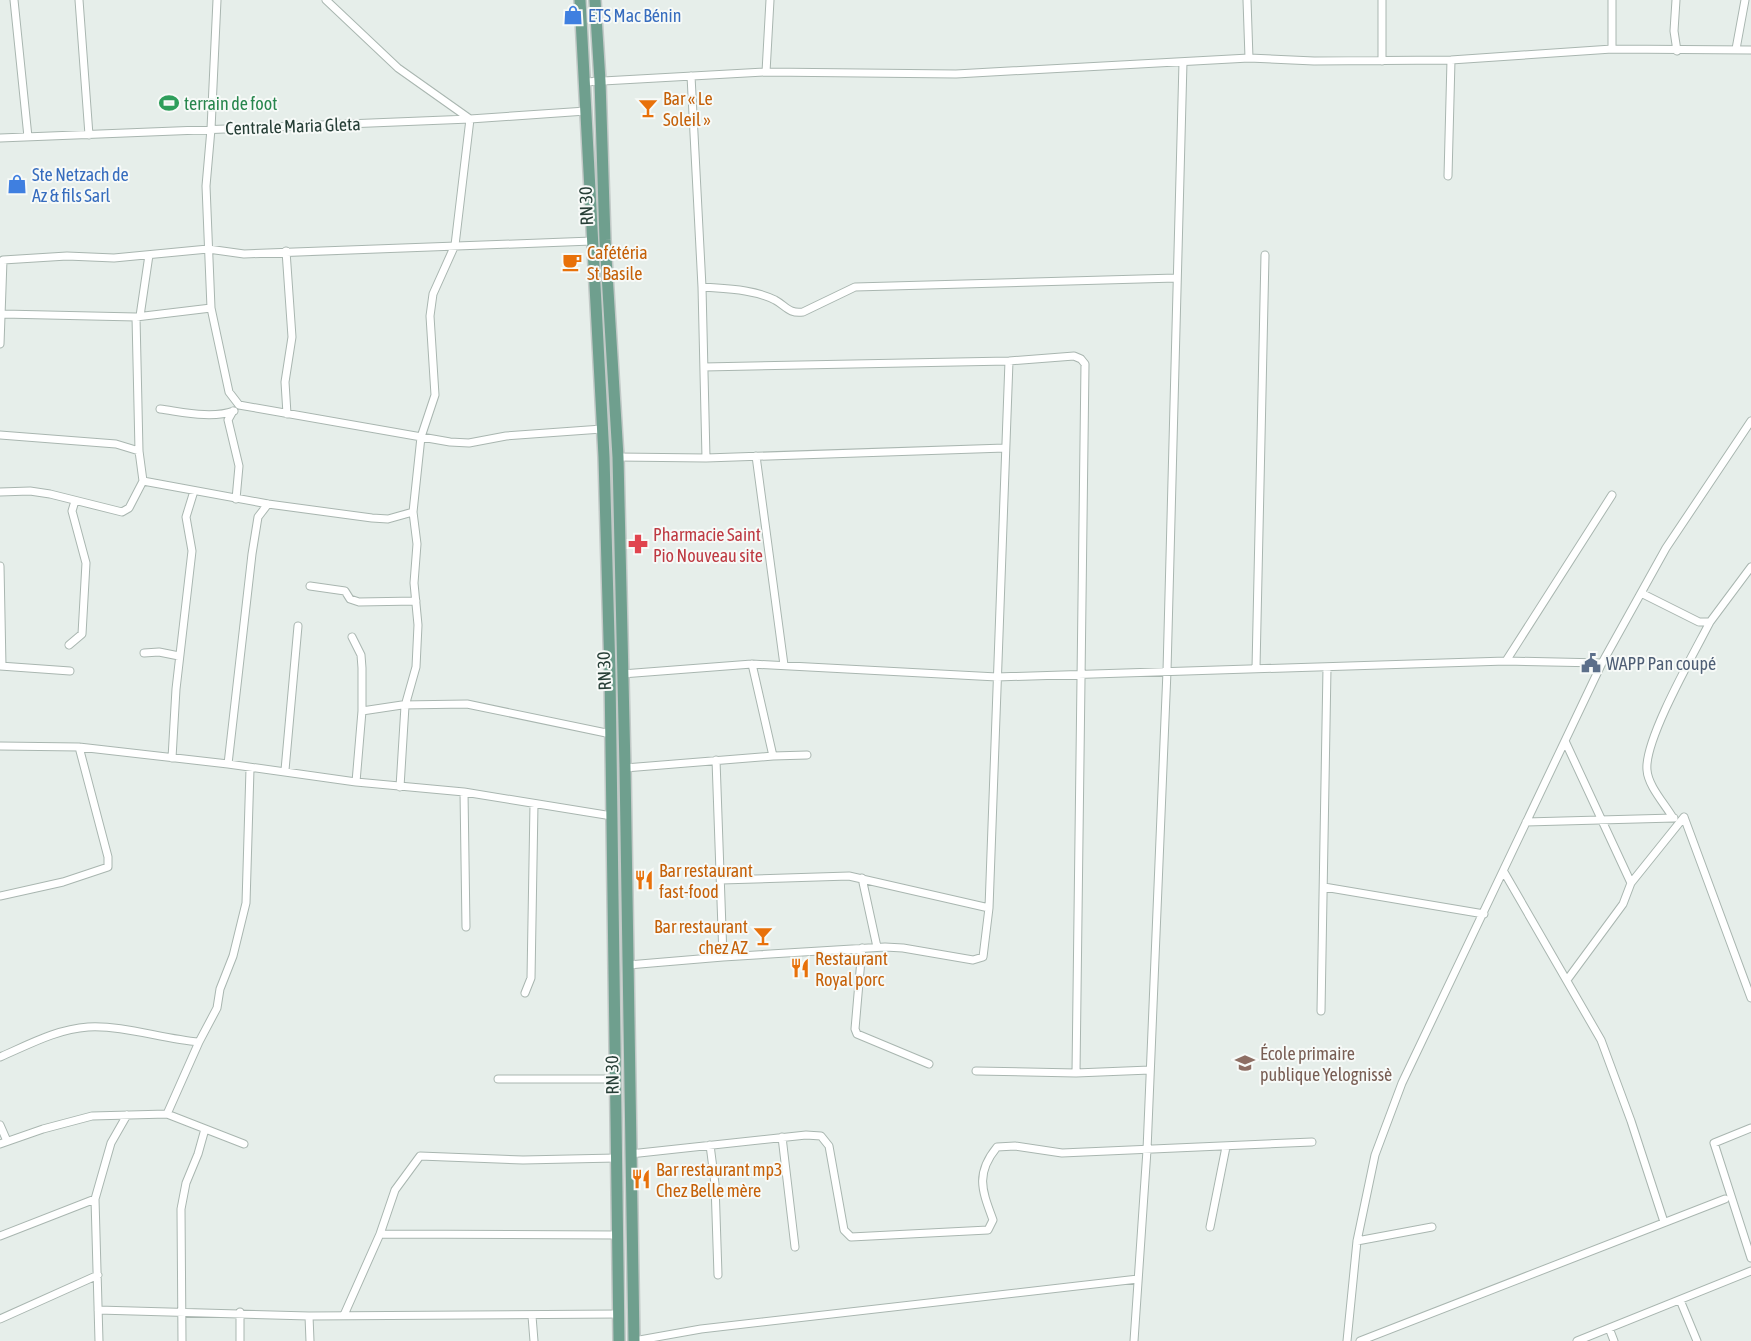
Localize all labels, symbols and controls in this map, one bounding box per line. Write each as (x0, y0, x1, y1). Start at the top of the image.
shop icon: ETS Mac Bénin (562, 4, 584, 26)
place label: ETS Mac Bénin (588, 5, 681, 26)
place label: Bar « Le Soleil » (663, 88, 713, 130)
sports icon: terrain de foot (158, 92, 180, 114)
place label: terrain de foot (184, 93, 277, 114)
bar icon: Bar « Le Soleil » (637, 97, 659, 119)
street label: Centrale Maria Gleta (225, 113, 361, 139)
place label: Ste Netzach de Az & fils Sarl (32, 164, 129, 206)
shop icon: Ste Netzach de Az & fils Sarl (6, 173, 28, 195)
street label: RN 30 (575, 186, 597, 226)
place label: Cafétéria St Basile (587, 242, 648, 284)
cafe icon: Cafétéria St Basile (561, 251, 583, 273)
place label: Pharmacie Saint Pio Nouveau site (653, 524, 763, 566)
pharmacy icon: Pharmacie Saint Pio Nouveau site (627, 533, 649, 555)
street label: RN 30 (593, 651, 615, 691)
public building icon: WAPP Pan coupé (1580, 652, 1602, 674)
place label: WAPP Pan coupé (1606, 653, 1716, 674)
place label: Bar restaurant fast-food (659, 860, 753, 902)
restaurant icon: Bar restaurant fast-food (633, 869, 655, 891)
place label: Bar restaurant chez AZ (654, 916, 748, 958)
bar icon: Bar restaurant chez AZ (752, 925, 774, 947)
place label: Restaurant Royal porc (815, 948, 888, 990)
restaurant icon: Restaurant Royal porc (789, 957, 811, 979)
place label: École primaire publique Yelognissè (1260, 1043, 1392, 1085)
school or university icon: École primaire publique Yelognissè (1234, 1052, 1256, 1074)
street label: RN 30 (601, 1055, 623, 1095)
place label: Bar restaurant mp3 Chez Belle mère (656, 1159, 782, 1201)
restaurant icon: Bar restaurant mp3 Chez Belle mère (630, 1168, 652, 1190)

